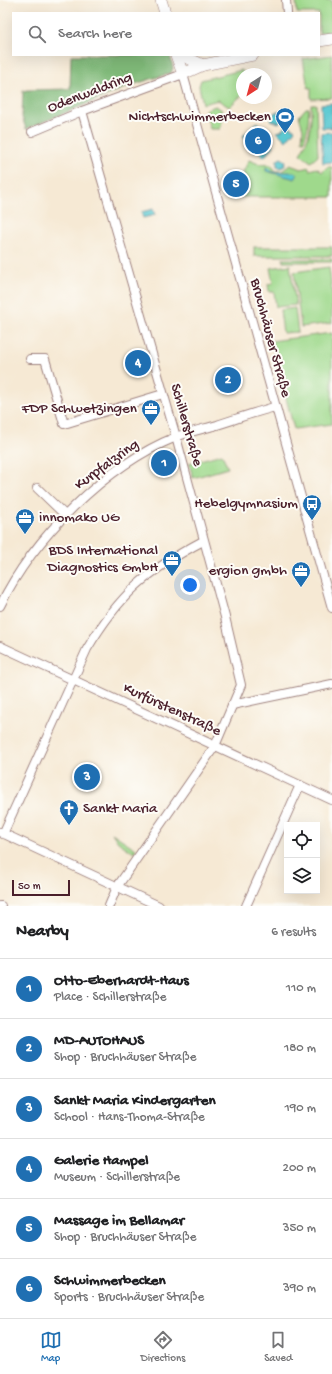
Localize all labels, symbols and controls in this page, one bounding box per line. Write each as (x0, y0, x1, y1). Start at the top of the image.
search box (12, 12, 320, 56)
icon: search (26, 23, 48, 45)
text: Search here (58, 25, 132, 43)
north arrow (236, 68, 272, 104)
street label: Odenwaldring (45, 69, 135, 117)
sports icon: Nichtschwimmerbecken (274, 106, 296, 134)
place label: Nichtschwimmerbecken (128, 108, 271, 126)
pin: 6 (245, 126, 271, 156)
pin: 5 (223, 169, 249, 199)
street label: Bruchhäuser Straße (245, 276, 295, 400)
pin: 4 (125, 348, 151, 378)
pin: 2 (215, 365, 241, 395)
street label: Schillerstraße (166, 382, 206, 469)
office icon: FDP Schwetzingen (140, 398, 162, 426)
place label: FDP Schwetzingen (21, 400, 137, 418)
street label: Kurpfalzring (71, 436, 143, 494)
pin: 1 (151, 448, 177, 478)
bus stop icon: Hebelgymnasium (301, 493, 323, 521)
place label: Hebelgymnasium (194, 495, 298, 513)
office icon: innomako UG (14, 507, 36, 535)
place label: innomako UG (39, 509, 120, 527)
place label: BDS International Diagnostics GmbH (47, 542, 158, 577)
office icon: BDS International Diagnostics GmbH (161, 549, 183, 577)
office icon: ergion gmbh (290, 560, 312, 588)
place label: ergion gmbh (209, 562, 287, 580)
your location (180, 575, 200, 595)
street label: Kurfürstenstraße (120, 679, 224, 741)
pin: 3 (74, 762, 100, 792)
church icon: Sankt Maria (58, 798, 80, 826)
place label: Sankt Maria (83, 800, 158, 818)
map controls (284, 822, 320, 894)
button: locate (284, 822, 320, 858)
button: layers (284, 858, 320, 894)
scale bar (12, 878, 70, 897)
text: 50 m (18, 881, 40, 893)
text: Nearby (16, 922, 69, 942)
text: 6 results (271, 925, 316, 940)
text: Otto-Eberhardt-Haus (54, 972, 189, 990)
text: 1 (26, 981, 32, 996)
text: 110 m (286, 981, 316, 996)
text: Place · Schillerstraße (54, 990, 166, 1005)
text: MD-AUTOHAUS (54, 1032, 144, 1050)
text: 2 (26, 1041, 32, 1056)
text: 180 m (284, 1041, 316, 1056)
text: Shop · Bruchhäuser Straße (54, 1050, 196, 1065)
text: Sankt Maria Kindergarten (54, 1092, 216, 1110)
text: 3 (26, 1101, 32, 1116)
text: 190 m (285, 1101, 316, 1116)
text: School · Hans-Thoma-Straße (54, 1110, 205, 1125)
text: Galerie Hampel (54, 1152, 149, 1170)
text: 4 (26, 1161, 32, 1176)
text: 200 m (283, 1161, 316, 1176)
text: Museum · Schillerstraße (54, 1170, 180, 1185)
text: Massage im Bellamar (54, 1212, 184, 1230)
text: 5 (26, 1221, 32, 1236)
text: 350 m (283, 1221, 316, 1236)
text: Shop · Bruchhäuser Straße (54, 1230, 196, 1245)
text: Schwimmerbecken (54, 1272, 166, 1290)
text: 6 (26, 1281, 32, 1296)
text: 390 m (283, 1281, 316, 1296)
text: Sports · Bruchhäuser Straße (54, 1290, 204, 1305)
tab: Map (40, 1329, 62, 1365)
tab: Directions (141, 1329, 185, 1365)
tab: Saved (264, 1329, 292, 1365)

